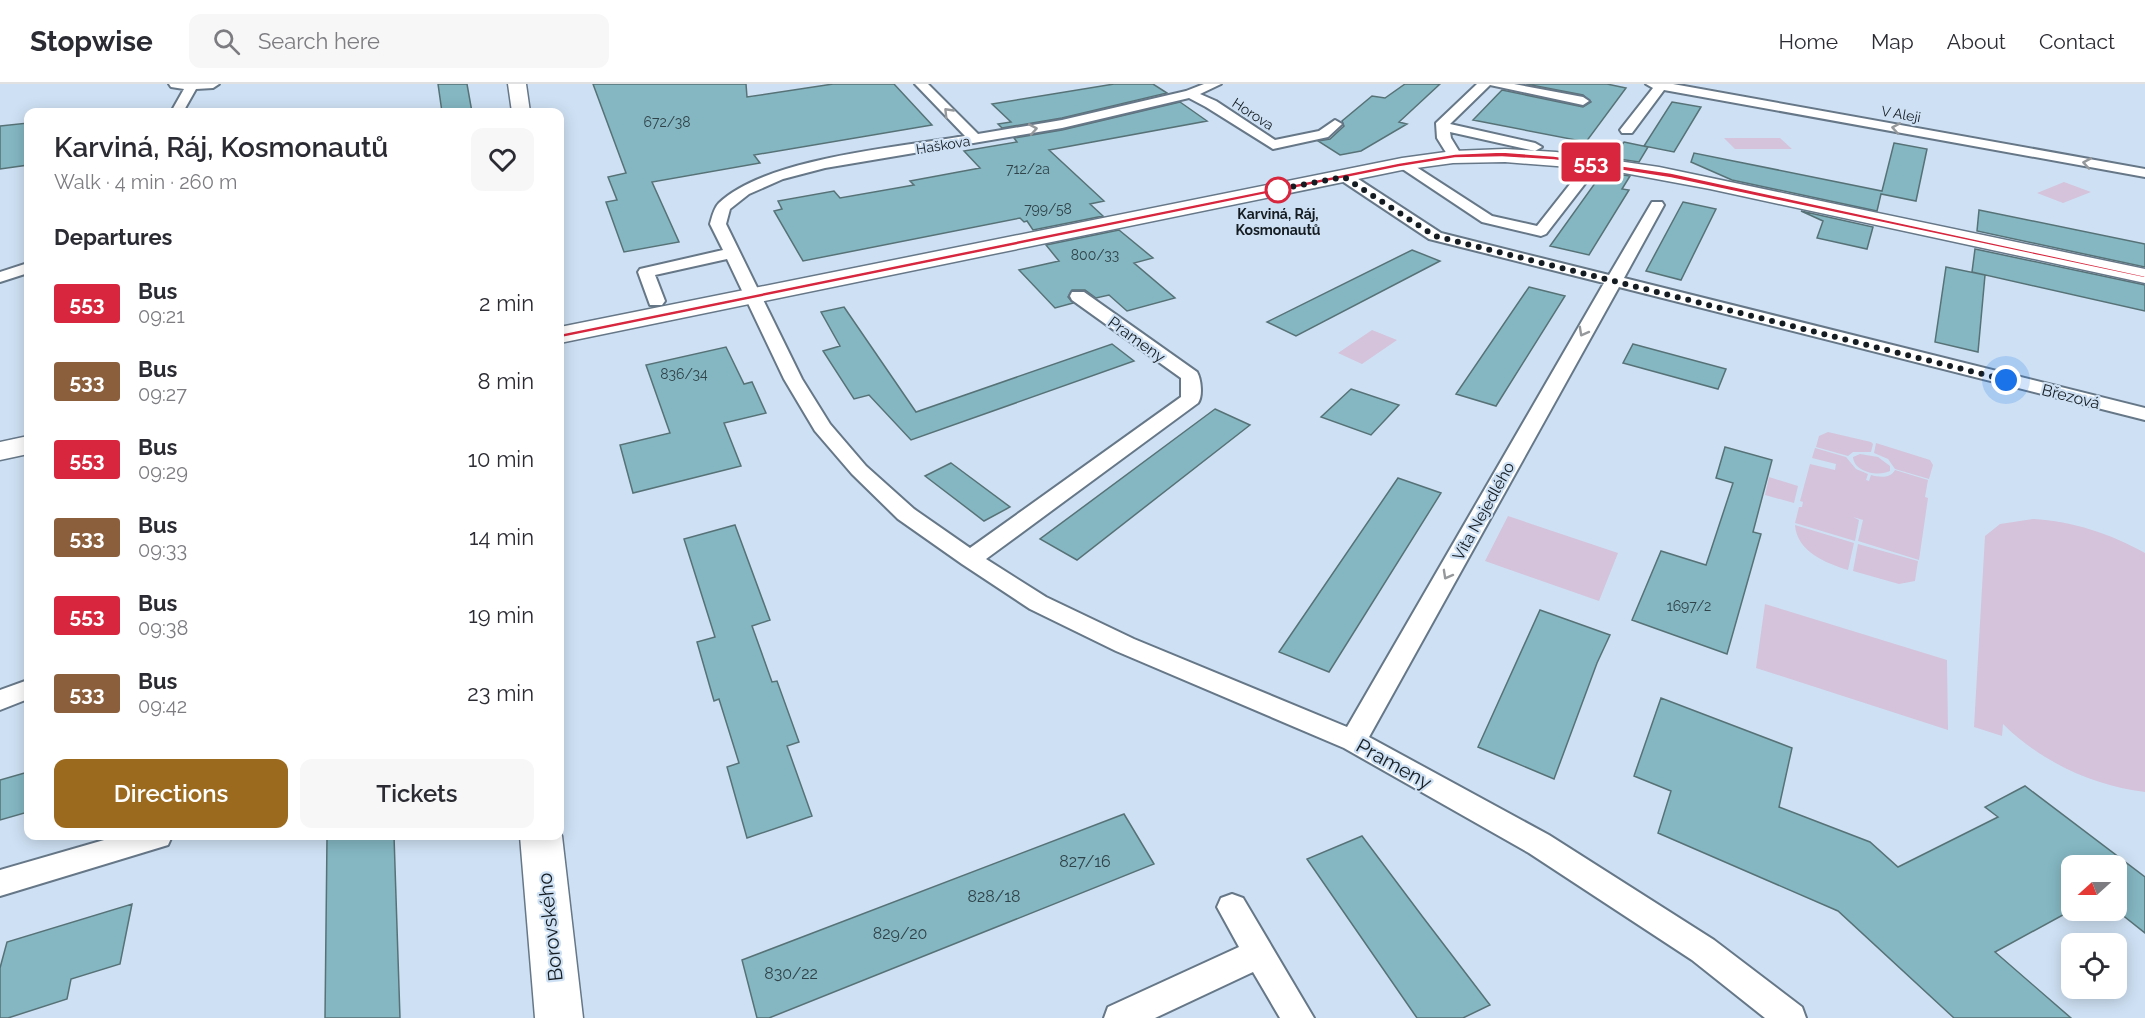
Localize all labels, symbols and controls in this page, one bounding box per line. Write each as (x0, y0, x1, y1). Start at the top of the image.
search box (189, 14, 609, 68)
text: Stopwise (30, 25, 153, 58)
icon: search (210, 25, 243, 58)
text: Search here (258, 28, 380, 54)
text: Home (1779, 29, 1838, 54)
text: Map (1871, 29, 1914, 54)
text: About (1947, 29, 2006, 54)
text: Contact (2039, 29, 2115, 54)
street label: Horova (1229, 95, 1277, 133)
street label: V Aleji (1880, 103, 1922, 125)
one-way arrow (945, 108, 956, 119)
house number: 672/38 (643, 114, 691, 130)
one-way arrow (1891, 122, 1901, 135)
one-way arrow (1027, 123, 1037, 136)
button: heart (471, 128, 534, 191)
text: Karviná, Ráj, Kosmonautů (54, 131, 388, 164)
street label: Haškova (915, 133, 971, 157)
line badge: 553 (1556, 142, 1626, 182)
text: 553 (1574, 150, 1609, 175)
one-way arrow (2083, 157, 2093, 170)
house number: 712/2a (1006, 161, 1050, 177)
text: Walk · 4 min · 260 m (54, 170, 237, 194)
marker: Karviná, Ráj, Kosmonautů (1265, 177, 1291, 203)
house number: 799/58 (1024, 201, 1072, 217)
place label: Karviná, Ráj, Kosmonautů (1236, 206, 1321, 238)
text: Departures (54, 224, 172, 250)
house number: 800/33 (1071, 247, 1119, 263)
text: Bus (138, 278, 177, 304)
text: 2 min (479, 290, 534, 316)
text: 553 (70, 291, 105, 316)
text: 09:21 (138, 304, 185, 328)
street label: Prameny (1104, 312, 1169, 367)
one-way arrow (1579, 326, 1591, 336)
text: Bus (138, 356, 177, 382)
your location (1991, 365, 2021, 395)
house number: 836/34 (660, 366, 708, 382)
text: 8 min (478, 368, 534, 394)
text: 533 (69, 369, 105, 394)
street label: Březová (2040, 380, 2102, 413)
text: 09:27 (138, 382, 187, 406)
text: Bus (138, 434, 177, 460)
text: 10 min (468, 446, 534, 472)
text: 553 (70, 447, 105, 472)
street label: Víta Nejedlého (1449, 459, 1518, 564)
text: 09:29 (138, 460, 188, 484)
text: Bus (138, 512, 177, 538)
text: 14 min (469, 524, 534, 550)
text: 533 (69, 525, 105, 550)
text: 09:33 (138, 538, 187, 562)
one-way arrow (1443, 569, 1454, 579)
text: Bus (138, 590, 177, 616)
house number: 1697/2 (1667, 598, 1711, 614)
text: 19 min (468, 602, 534, 628)
text: 553 (70, 603, 105, 628)
text: 09:38 (138, 616, 188, 640)
text: Bus (138, 668, 177, 694)
text: 23 min (467, 680, 534, 706)
text: 533 (69, 681, 105, 706)
text: 09:42 (138, 694, 187, 718)
street label: Prameny (1352, 733, 1436, 795)
button: Directions (54, 759, 288, 828)
button: Tickets (300, 759, 534, 828)
house number: 827/16 (1059, 852, 1111, 871)
north arrow (2061, 855, 2127, 921)
map controls (2061, 855, 2127, 999)
street label: Borovského (532, 872, 568, 982)
house number: 828/18 (968, 887, 1020, 906)
house number: 829/20 (873, 924, 927, 943)
button: locate (2061, 933, 2127, 999)
house number: 830/22 (764, 964, 818, 983)

